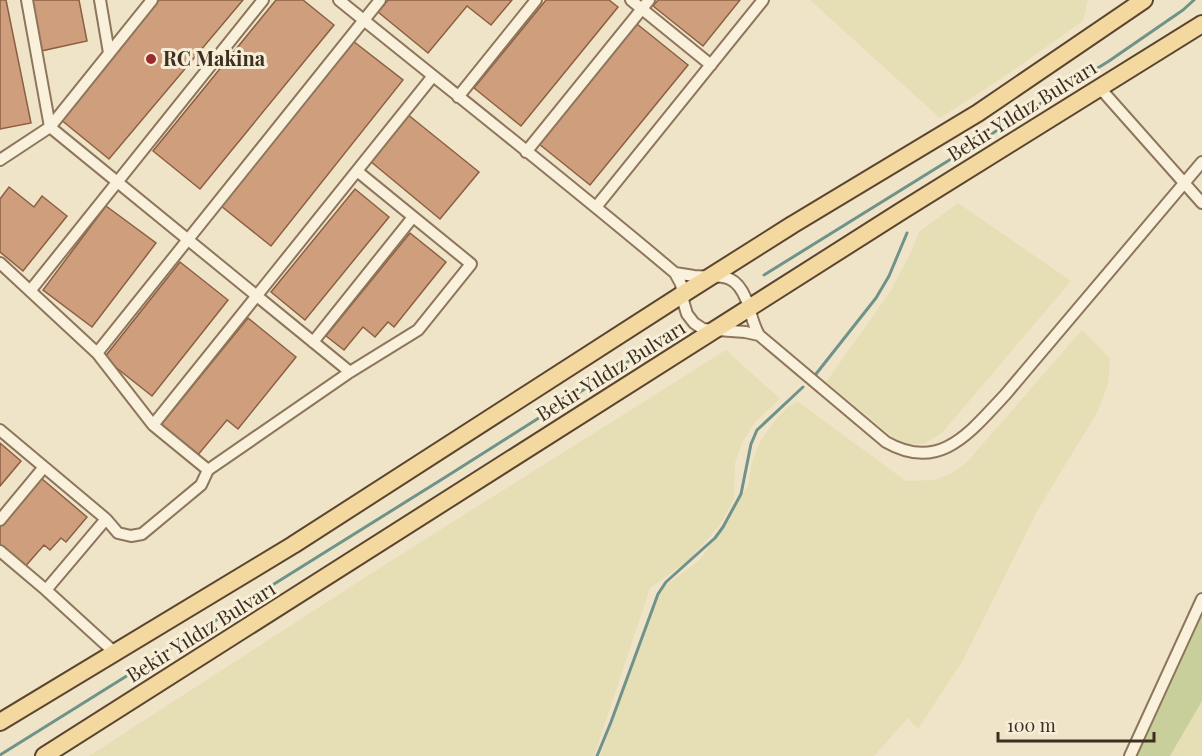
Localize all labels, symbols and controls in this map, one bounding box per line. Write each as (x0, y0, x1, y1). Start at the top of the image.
place label: RC Makina (163, 44, 266, 71)
marker: RC Makina (144, 52, 158, 66)
street label: Bekir Yıldız Bulvarı (942, 53, 1101, 166)
street label: Bekir Yıldız Bulvarı (531, 313, 690, 426)
street label: Bekir Yıldız Bulvarı (121, 574, 280, 687)
scale bar (998, 705, 1154, 743)
text: 100 m (1007, 713, 1056, 737)

